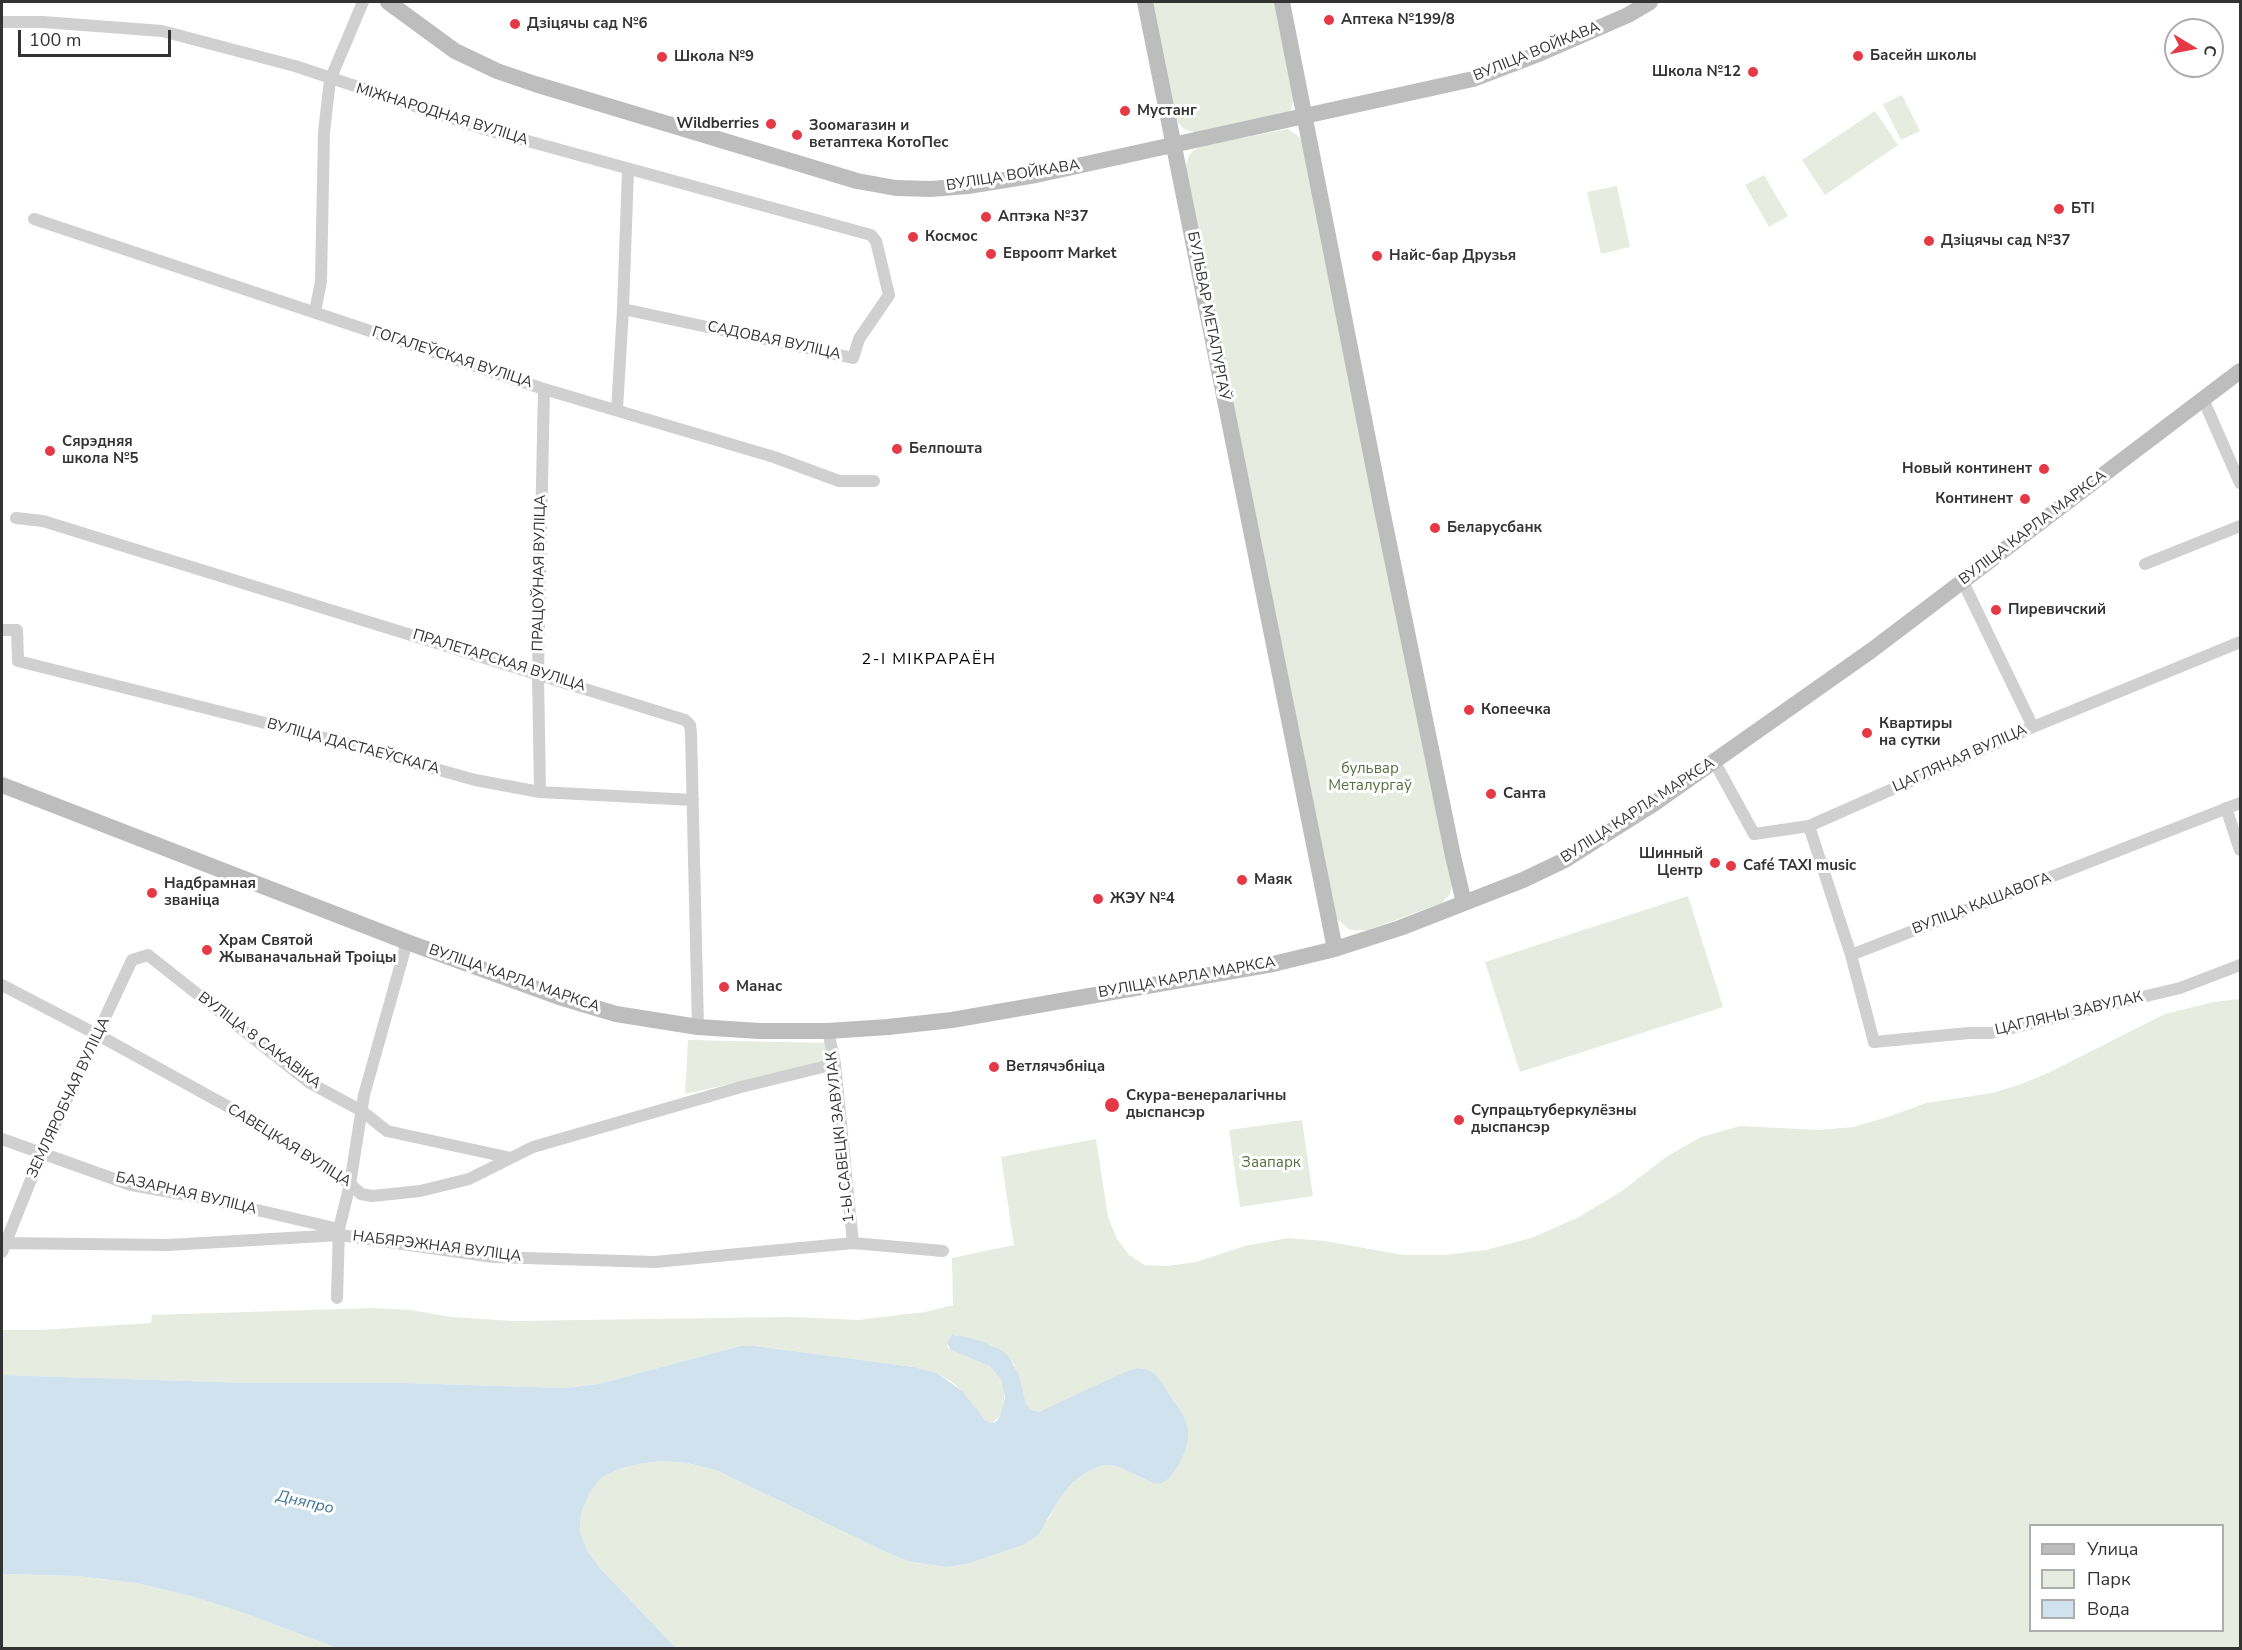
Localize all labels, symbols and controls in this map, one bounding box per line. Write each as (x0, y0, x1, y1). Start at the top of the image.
place label: Аптека №199/8 (1341, 11, 1455, 29)
marker: Аптека №199/8 (1322, 13, 1336, 27)
place label: Дзіцячы сад №6 (527, 15, 647, 33)
marker: Дзіцячы сад №6 (508, 17, 522, 31)
scale bar (21, 18, 174, 56)
street label: ВУЛІЦА ВОЙКАВА (1471, 18, 1603, 86)
north arrow (2164, 18, 2224, 78)
text: 100 m (29, 28, 81, 52)
text: С (2198, 44, 2222, 58)
place label: Басейн школы (1870, 47, 1977, 65)
place label: Школа №9 (674, 48, 754, 66)
marker: Басейн школы (1851, 49, 1865, 63)
marker: Школа №9 (655, 50, 669, 64)
place label: Школа №12 (1652, 63, 1741, 81)
marker: Школа №12 (1746, 65, 1760, 79)
street label: МІЖНАРОДНАЯ ВУЛІЦА (354, 80, 530, 150)
place label: Мустанг (1137, 102, 1197, 120)
marker: Мустанг (1118, 104, 1132, 118)
place label: Wildberries (677, 115, 759, 133)
marker: Wildberries (764, 117, 778, 131)
place label: Зоомагазин и ветаптека КотоПес (809, 117, 949, 152)
marker: Зоомагазин и ветаптека КотоПес (790, 128, 804, 142)
street label: ВУЛІЦА ВОЙКАВА (945, 157, 1081, 195)
place label: БТІ (2071, 200, 2095, 218)
marker: БТІ (2052, 202, 2066, 216)
place label: Аптэка №37 (998, 208, 1088, 226)
marker: Аптэка №37 (979, 210, 993, 224)
place label: Космос (925, 228, 978, 246)
marker: Космос (906, 230, 920, 244)
street label: БУЛЬВАР МЕТАЛУРГАЎ (1183, 230, 1233, 402)
place label: Дзіцячы сад №37 (1941, 232, 2070, 250)
marker: Дзіцячы сад №37 (1922, 234, 1936, 248)
place label: Евроопт Market (1003, 245, 1116, 263)
marker: Евроопт Market (984, 247, 998, 261)
place label: Найс-бар Друзья (1389, 247, 1516, 265)
marker: Найс-бар Друзья (1370, 249, 1384, 263)
street label: САДОВАЯ ВУЛІЦА (706, 318, 842, 364)
street label: ГОГАЛЕЎСКАЯ ВУЛІЦА (370, 324, 534, 392)
place label: Сярэдняя школа №5 (62, 433, 139, 468)
place label: Белпошта (909, 440, 982, 458)
marker: Белпошта (890, 442, 904, 456)
marker: Сярэдняя школа №5 (43, 444, 57, 458)
place label: Новый континент (1902, 460, 2032, 478)
marker: Новый континент (2037, 462, 2051, 476)
street label: ВУЛІЦА КАРЛА МАРКСА (1956, 467, 2110, 589)
place label: Континент (1935, 490, 2013, 508)
marker: Континент (2018, 492, 2032, 506)
street label: ПРАЦОЎНАЯ ВУЛІЦА (530, 495, 550, 651)
place label: Беларусбанк (1447, 519, 1542, 537)
marker: Беларусбанк (1428, 521, 1442, 535)
place label: Пиревичский (2008, 601, 2106, 619)
marker: Пиревичский (1989, 603, 2003, 617)
street label: ПРАЛЕТАРСКАЯ ВУЛІЦА (410, 626, 588, 696)
district label: 2-І МІКРАРАЁН (862, 650, 996, 670)
place label: Копеечка (1481, 701, 1551, 719)
marker: Копеечка (1462, 703, 1476, 717)
street label: ВУЛІЦА ДАСТАЕЎСКАГА (265, 715, 441, 779)
place label: Квартиры на сутки (1879, 715, 1952, 750)
street label: ЦАГЛЯНАЯ ВУЛІЦА (1890, 721, 2030, 797)
marker: Квартиры на сутки (1860, 726, 1874, 740)
street label: ВУЛІЦА КАРЛА МАРКСА (1558, 755, 1718, 867)
park label: бульвар Металургаў (1328, 760, 1412, 795)
place label: Санта (1503, 785, 1546, 803)
marker: Санта (1484, 787, 1498, 801)
place label: Шинный Центр (1639, 845, 1703, 880)
marker: Шинный Центр (1708, 856, 1722, 870)
place label: Café TAXI music (1743, 857, 1856, 875)
marker: Café TAXI music (1724, 859, 1738, 873)
street label: ВУЛІЦА КАШАВОГА (1910, 869, 2054, 939)
place label: Маяк (1254, 871, 1292, 889)
marker: Маяк (1235, 873, 1249, 887)
place label: Надбрамная званіца (164, 875, 256, 910)
marker: Надбрамная званіца (145, 886, 159, 900)
place label: ЖЭУ №4 (1110, 890, 1175, 908)
marker: ЖЭУ №4 (1091, 892, 1105, 906)
place label: Храм Святой Жываначальнай Троіцы (219, 932, 396, 967)
street label: ВУЛІЦА КАРЛА МАРКСА (426, 941, 602, 1017)
marker: Храм Святой Жываначальнай Троіцы (200, 943, 214, 957)
street label: ВУЛІЦА КАРЛА МАРКСА (1097, 954, 1277, 1002)
place label: Манас (736, 978, 782, 996)
marker: Манас (717, 980, 731, 994)
street label: ЦАГЛЯНЫ ЗАВУЛАК (1993, 988, 2145, 1040)
street label: ВУЛІЦА 8 САКАВІКА (194, 989, 324, 1093)
street label: ЗЕМЛЯРОБЧАЯ ВУЛІЦА (24, 1015, 114, 1181)
street label: 1-Ы САВЕЦКІ ЗАВУЛАК (823, 1050, 859, 1224)
place label: Ветлячэбніца (1006, 1058, 1105, 1076)
marker: Ветлячэбніца (987, 1060, 1001, 1074)
place label: Скура-венералагічны дыспансэр (1126, 1087, 1286, 1122)
marker: Скура-венералагічны дыспансэр (1103, 1096, 1121, 1114)
street label: САВЕЦКАЯ ВУЛІЦА (224, 1101, 354, 1191)
place label: Супрацьтуберкулёзны дыспансэр (1471, 1102, 1637, 1137)
marker: Супрацьтуберкулёзны дыспансэр (1452, 1113, 1466, 1127)
park label: Заапарк (1241, 1154, 1301, 1172)
street label: БАЗАРНАЯ ВУЛІЦА (114, 1169, 258, 1219)
street label: НАБЯРЭЖНАЯ ВУЛІЦА (352, 1228, 522, 1266)
water label: Дняпро (274, 1487, 336, 1519)
legend (2029, 1524, 2224, 1632)
text: Улица (2087, 1537, 2138, 1561)
text: Парк (2087, 1567, 2130, 1591)
text: Вода (2087, 1597, 2130, 1621)

